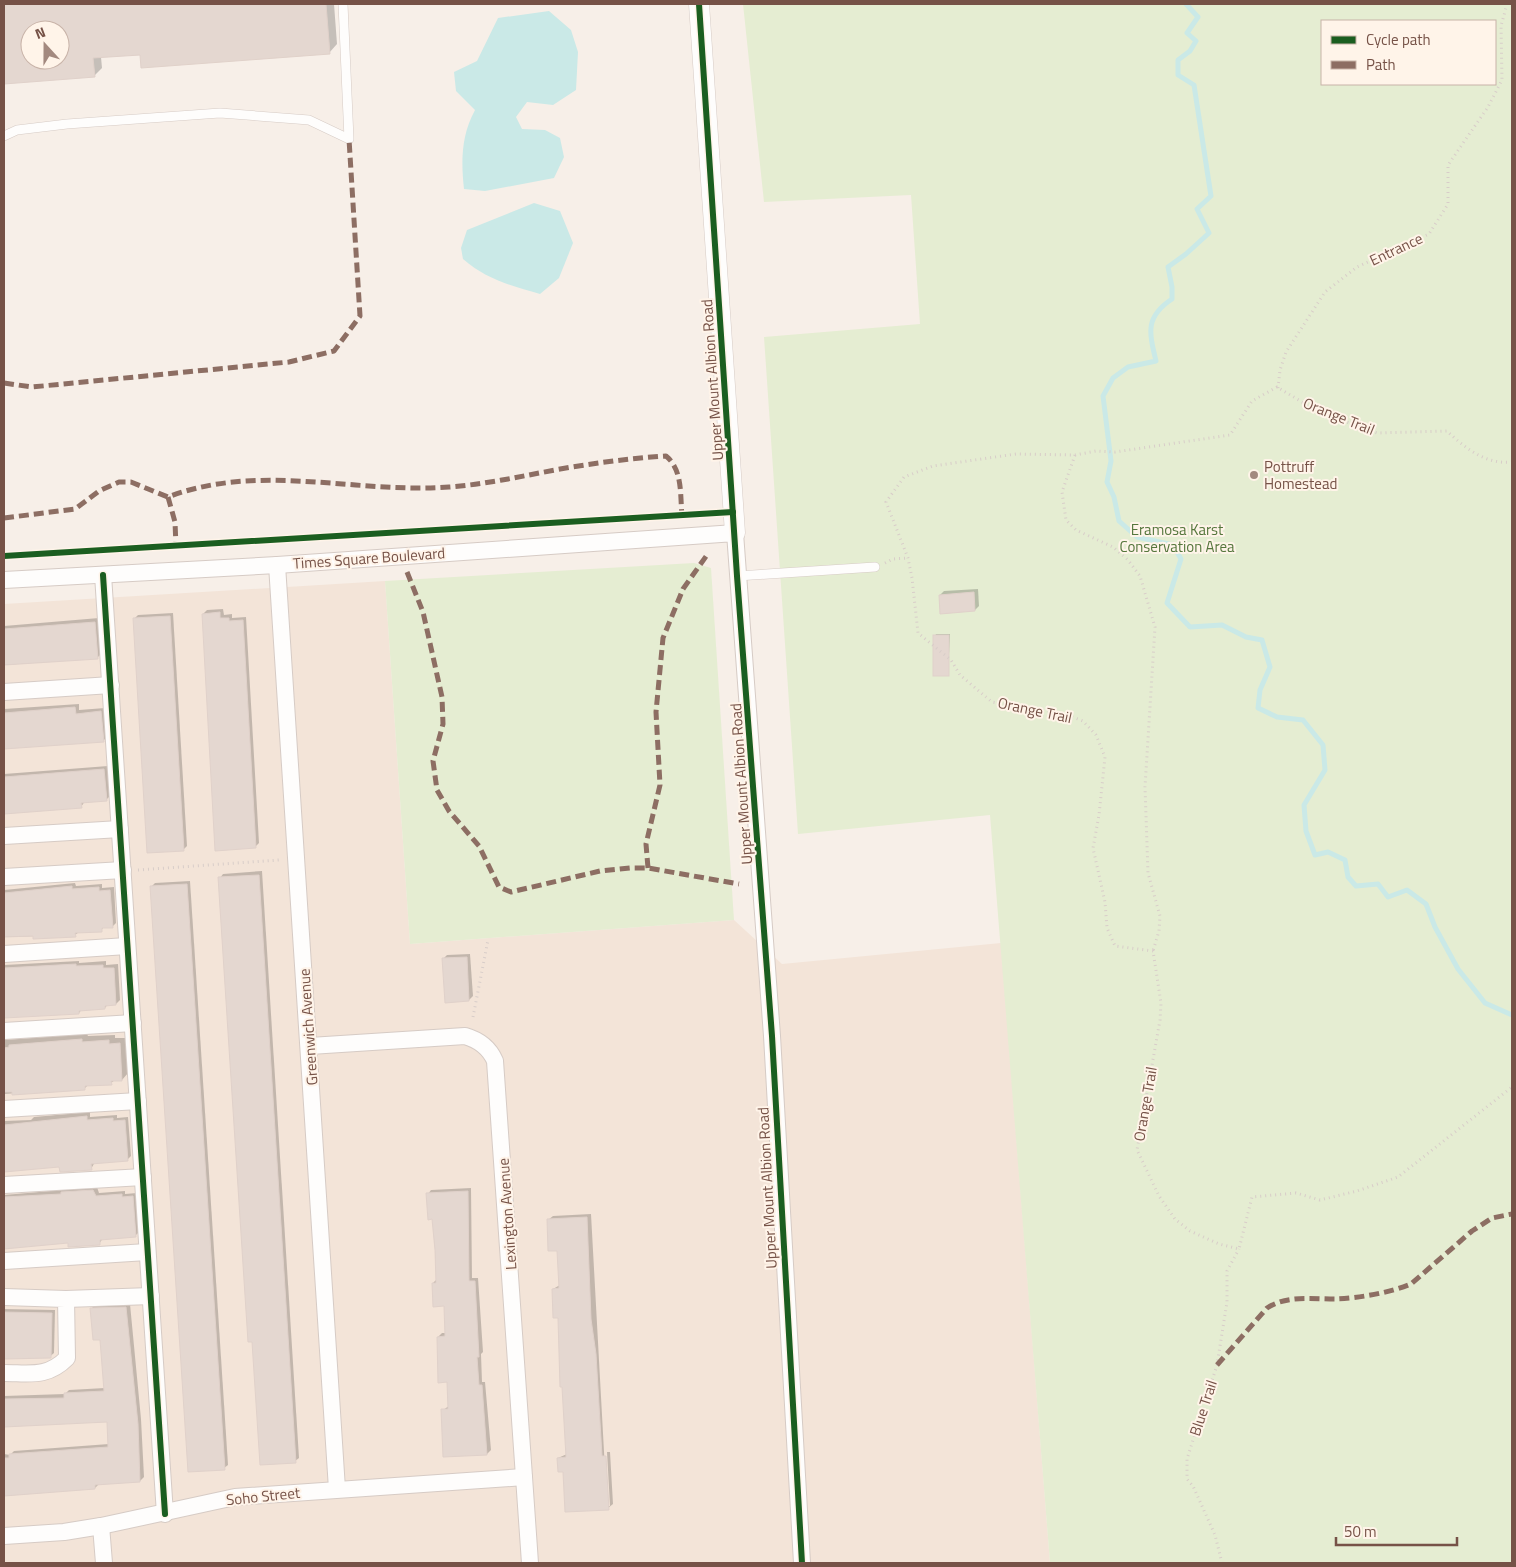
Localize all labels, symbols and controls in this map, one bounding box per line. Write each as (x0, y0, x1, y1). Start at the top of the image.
north arrow (20, 20, 70, 70)
legend (1321, 20, 1496, 85)
text: N (32, 21, 48, 44)
text: Cycle path (1366, 28, 1431, 51)
text: Path (1366, 53, 1396, 76)
street label: Entrance (1366, 227, 1426, 271)
street label: Upper Mount Albion Road (695, 298, 729, 462)
street label: Orange Trail (1300, 391, 1378, 441)
place label: Pottruff Homestead (1264, 455, 1337, 495)
marker: Pottruff Homestead (1248, 469, 1260, 481)
park label: Eramosa Karst Conservation Area (1119, 518, 1235, 558)
street label: Times Square Boulevard (292, 541, 446, 575)
street label: Orange Trail (996, 691, 1074, 729)
street label: Upper Mount Albion Road (724, 702, 758, 866)
street label: Greenwich Avenue (292, 968, 324, 1086)
street label: Orange Trail (1127, 1065, 1163, 1143)
street label: Upper Mount Albion Road (751, 1107, 783, 1269)
street label: Lexington Avenue (492, 1157, 522, 1271)
street label: Blue Trail (1183, 1377, 1223, 1439)
street label: Soho Street (225, 1481, 302, 1511)
scale bar (1336, 1514, 1457, 1546)
text: 50 m (1344, 1520, 1377, 1543)

